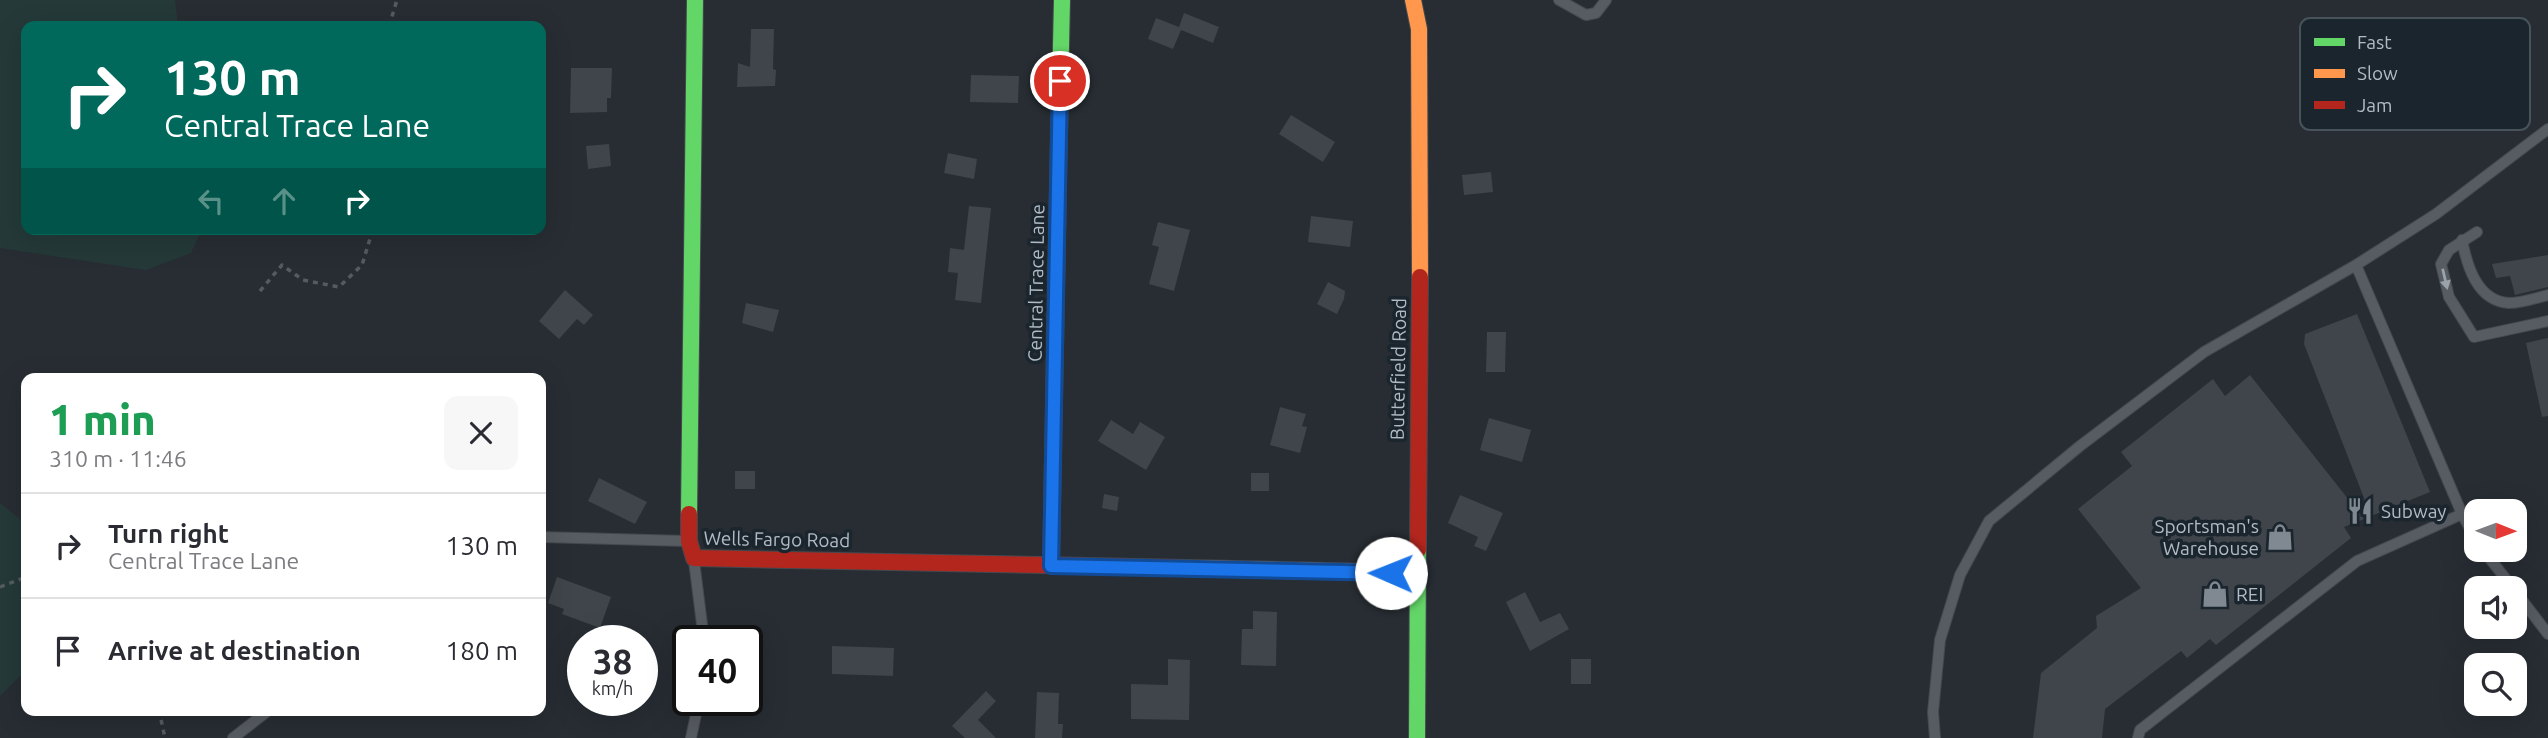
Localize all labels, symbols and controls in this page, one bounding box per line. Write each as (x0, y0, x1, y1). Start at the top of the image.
legend (2300, 18, 2530, 130)
text: Fast (2357, 31, 2392, 53)
icon: right (49, 49, 140, 140)
text: 130 m (164, 49, 301, 104)
pin (1030, 51, 1090, 111)
icon: arrive (1041, 62, 1079, 100)
text: Slow (2357, 62, 2398, 84)
text: Jam (2357, 94, 2393, 116)
text: Central Trace Lane (164, 107, 430, 143)
icon: left (192, 182, 230, 220)
icon: ahead (265, 182, 303, 220)
icon: right (338, 182, 376, 220)
street label: Central Trace Lane (1024, 204, 1048, 362)
one-way arrow (2440, 268, 2451, 290)
street label: Butterfield Road (1386, 298, 1410, 440)
text: 1 min (49, 396, 156, 443)
button: close (444, 396, 518, 470)
text: 310 m · 11:46 (49, 446, 187, 471)
restaurant icon: Subway (2345, 496, 2375, 526)
north arrow (2464, 499, 2527, 562)
map controls (2464, 499, 2527, 716)
place label: Subway (2381, 500, 2447, 522)
place label: Sportsman's Warehouse (2154, 515, 2259, 559)
text: Turn right (108, 519, 229, 548)
shop icon: Sportsman's Warehouse (2265, 522, 2295, 552)
icon: right (49, 527, 87, 565)
street label: Wells Fargo Road (703, 527, 851, 551)
text: 130 m (446, 531, 518, 560)
position arrow (1354, 536, 1428, 610)
text: Central Trace Lane (108, 548, 299, 573)
button: sound (2464, 576, 2527, 639)
shop icon: REI (2200, 579, 2230, 609)
place label: REI (2236, 583, 2263, 605)
speed limit sign: 40 (672, 625, 763, 716)
icon: arrive (49, 632, 87, 670)
text: Arrive at destination (108, 636, 361, 665)
text: 180 m (446, 636, 518, 665)
text: 38 (593, 641, 632, 681)
button: search (2464, 653, 2527, 716)
text: km/h (592, 678, 633, 698)

